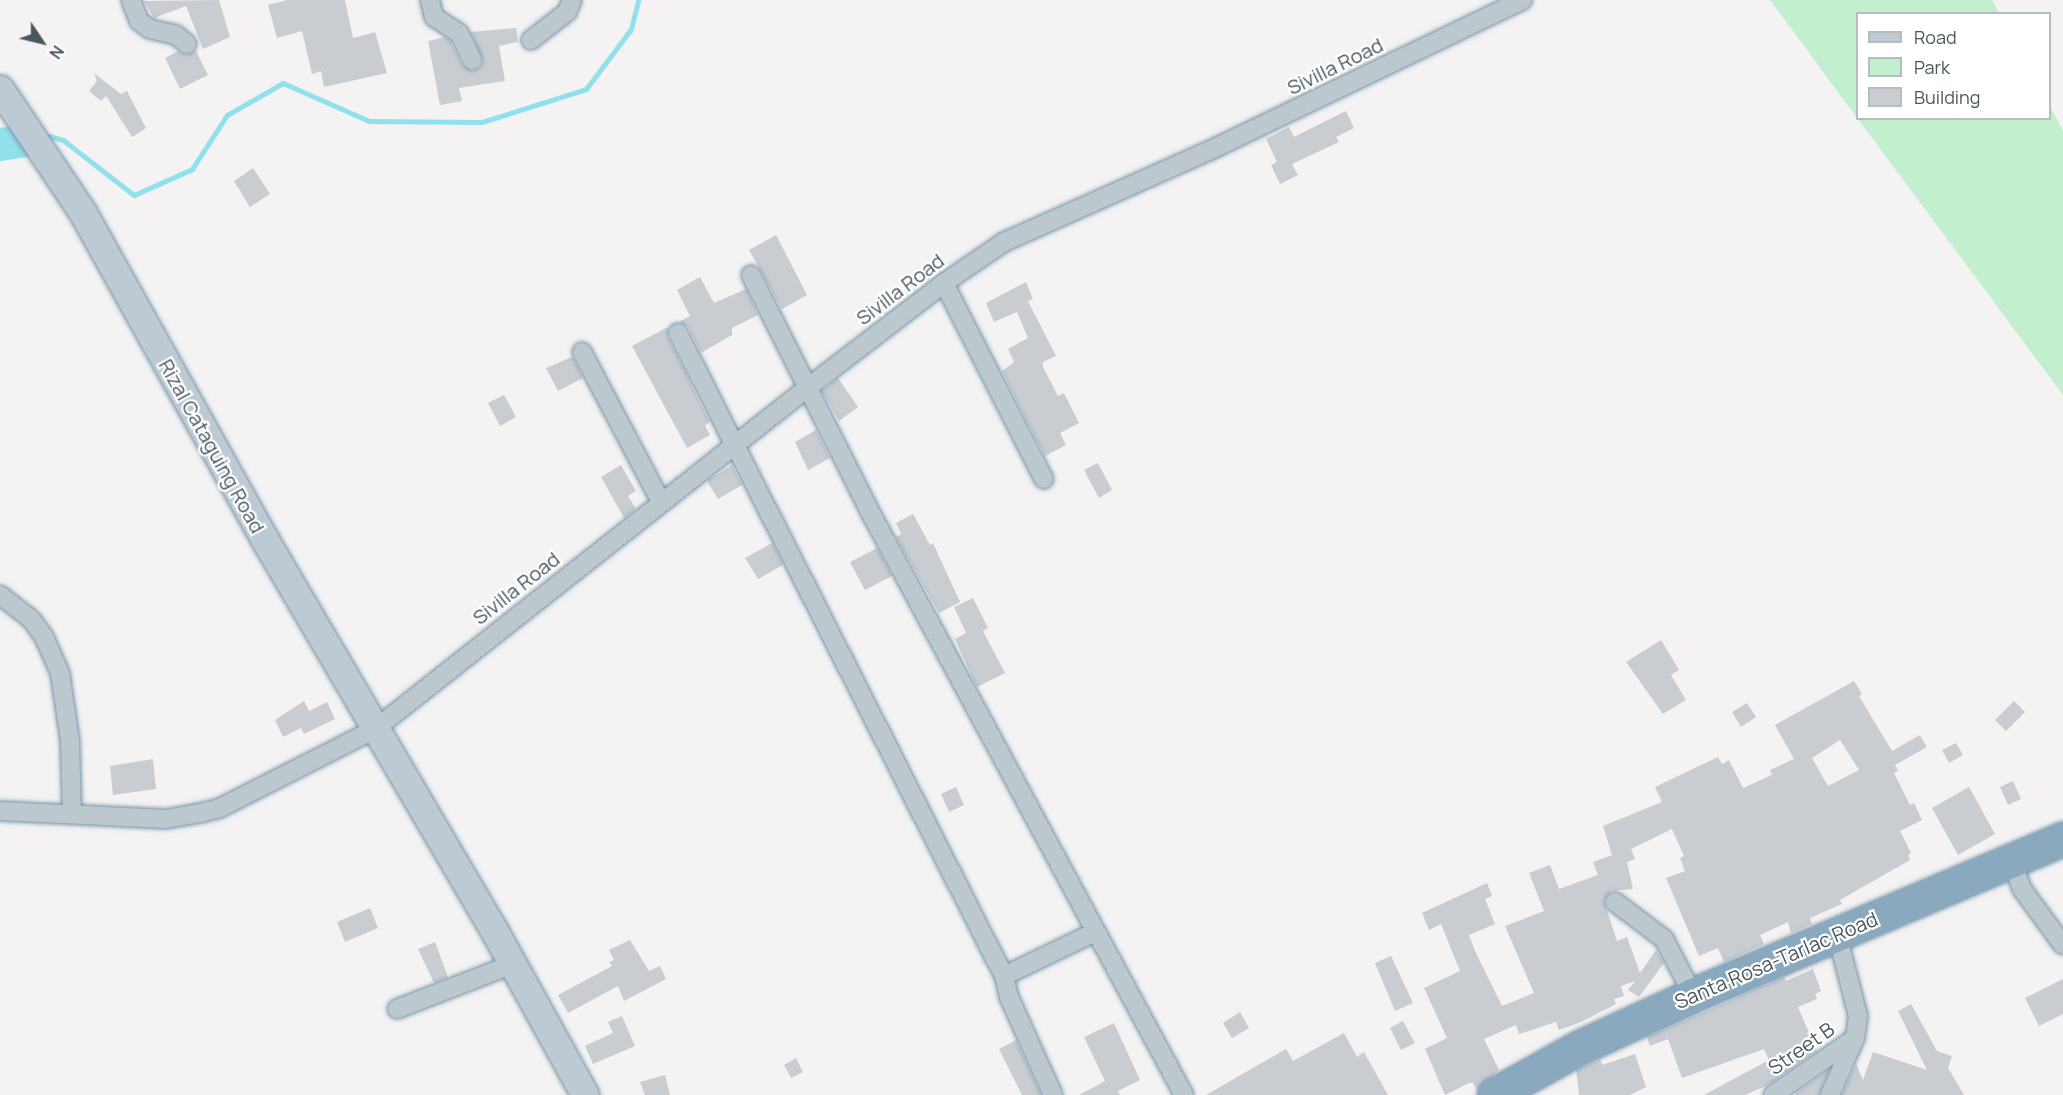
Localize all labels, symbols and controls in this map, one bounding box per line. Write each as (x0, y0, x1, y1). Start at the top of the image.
north arrow (12, 12, 72, 72)
legend (1856, 12, 2051, 120)
text: Road (1914, 25, 1957, 49)
street label: Sivilla Road (1283, 32, 1387, 100)
text: N (44, 41, 69, 63)
text: Park (1914, 55, 1950, 79)
text: Building (1914, 85, 1980, 109)
street label: Sivilla Road (851, 248, 949, 330)
street label: Rizal Cataguing Road (154, 355, 270, 537)
street label: Sivilla Road (468, 547, 564, 629)
street label: Santa Rosa-Tarlac Road (1671, 906, 1881, 1014)
street label: Street B (1763, 1017, 1839, 1079)

